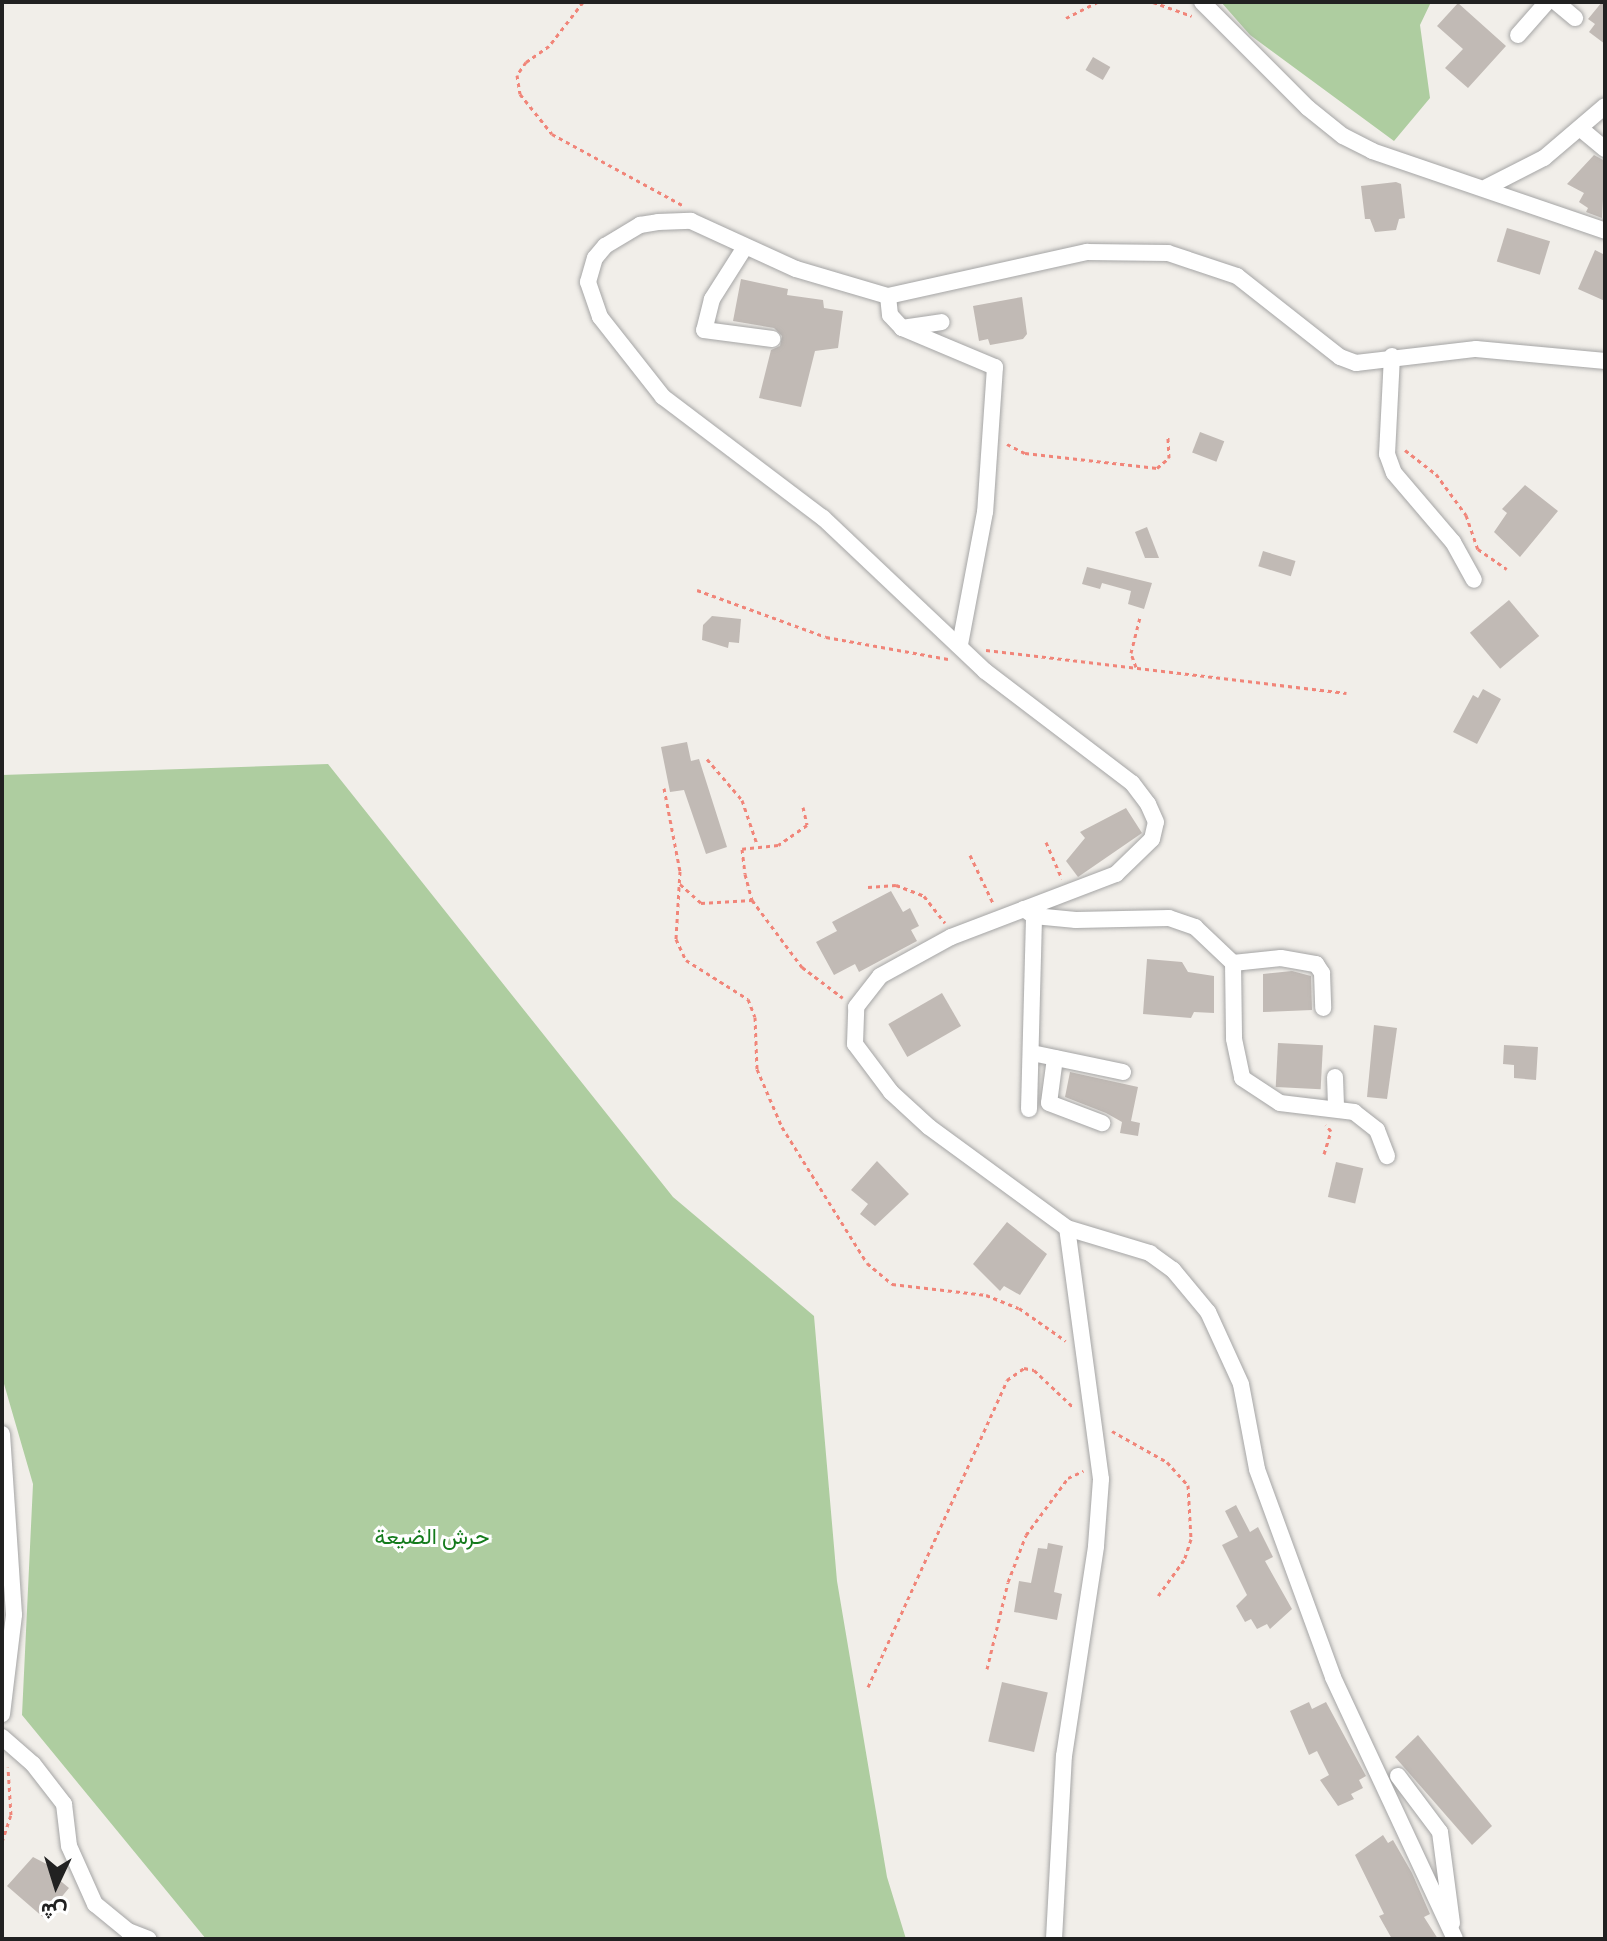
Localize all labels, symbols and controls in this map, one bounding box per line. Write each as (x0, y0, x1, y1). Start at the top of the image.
park label: حرش الضيعة (374, 1526, 490, 1552)
north arrow (16, 1845, 96, 1925)
text: ش (40, 1895, 68, 1924)

